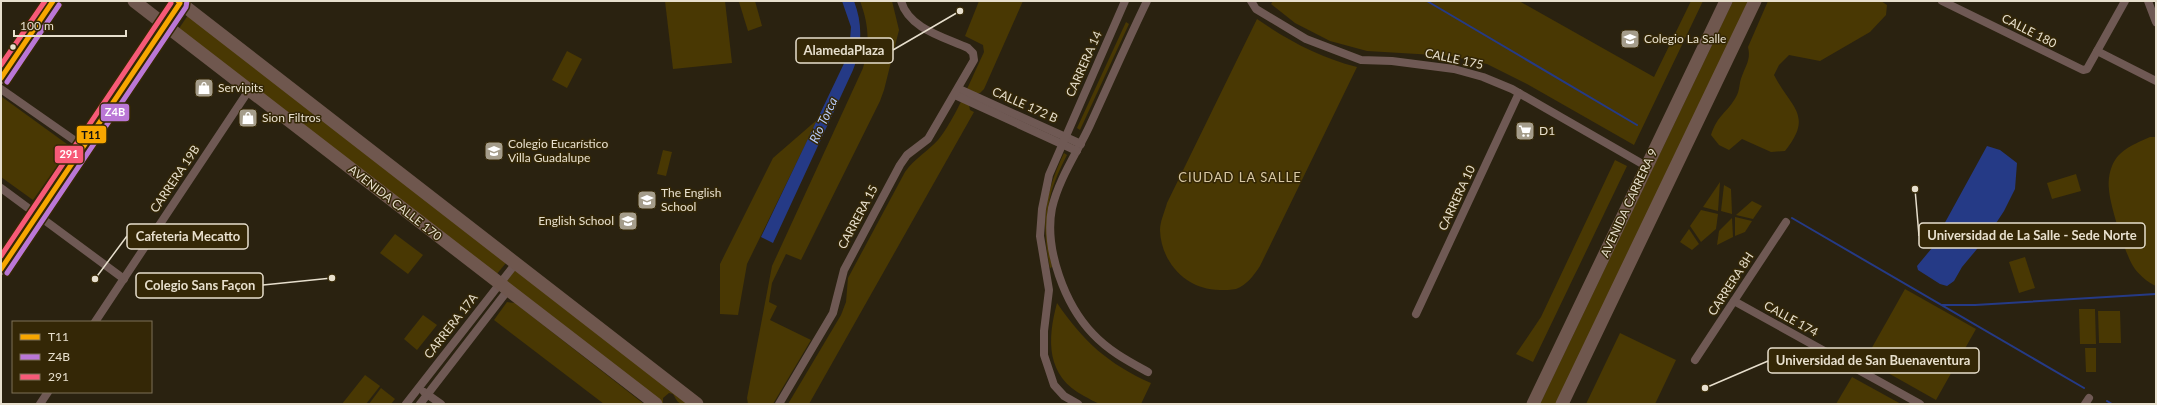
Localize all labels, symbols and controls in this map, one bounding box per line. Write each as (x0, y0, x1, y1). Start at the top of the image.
street label: CALLE 180 (1999, 10, 2059, 51)
scale bar (14, 12, 126, 38)
text: 100 m (20, 18, 54, 33)
school or university icon: Colegio La Salle (1619, 28, 1641, 50)
street label: CARRERA 14 (1062, 29, 1105, 99)
place label: Colegio La Salle (1644, 31, 1726, 46)
callout: AlamedaPlaza (796, 38, 893, 63)
unlabelled marker (8, 42, 18, 52)
text: AlamedaPlaza (803, 42, 884, 58)
street label: CALLE 175 (1424, 45, 1485, 72)
shop icon: Servipits (193, 77, 215, 99)
place label: Servipits (218, 80, 263, 95)
street label: CALLE 172 B (990, 83, 1061, 126)
water label: Río Torca (805, 94, 841, 146)
line badge: Z4B (100, 103, 130, 122)
text: Z4B (105, 105, 125, 118)
shop icon: Sion Filtros (237, 107, 259, 129)
place label: Sion Filtros (262, 110, 321, 125)
supermarket icon: D1 (1514, 120, 1536, 142)
place label: D1 (1539, 123, 1555, 138)
line badge: T11 (76, 125, 107, 144)
text: T11 (81, 128, 101, 141)
place label: Colegio Eucarístico Villa Guadalupe (508, 136, 608, 165)
school or university icon: Colegio Eucarístico Villa Guadalupe (483, 140, 505, 162)
street label: CARRERA 19B (147, 142, 203, 215)
line badge: 291 (54, 145, 84, 164)
street label: AVENIDA CARRERA 9 (1597, 146, 1660, 259)
text: 291 (59, 147, 79, 160)
street label: AVENIDA CALLE 170 (346, 162, 445, 244)
street label: CARRERA 10 (1435, 163, 1478, 233)
district label: CIUDAD LA SALLE (1178, 169, 1302, 185)
street label: CARRERA 15 (834, 182, 881, 251)
place label: The English School (661, 185, 721, 214)
school or university icon: The English School (636, 189, 658, 211)
school or university icon: English School (617, 210, 639, 232)
place label: English School (538, 213, 614, 228)
callout: Universidad de La Salle - Sede Norte (1919, 223, 2145, 248)
callout: Cafeteria Mecatto (127, 224, 248, 249)
text: Universidad de La Salle - Sede Norte (1927, 227, 2137, 243)
text: Cafeteria Mecatto (136, 228, 241, 244)
street label: CARRERA 8H (1705, 249, 1757, 318)
callout: Colegio Sans Façon (136, 273, 263, 298)
text: Colegio Sans Façon (145, 277, 255, 293)
street label: CARRERA 17A (421, 289, 481, 361)
street label: CALLE 174 (1762, 298, 1821, 340)
legend (12, 321, 152, 393)
text: T11 (48, 329, 69, 344)
callout: Universidad de San Buenaventura (1768, 348, 1979, 373)
text: Z4B (48, 349, 70, 364)
text: Universidad de San Buenaventura (1776, 352, 1970, 368)
text: 291 (48, 369, 69, 384)

